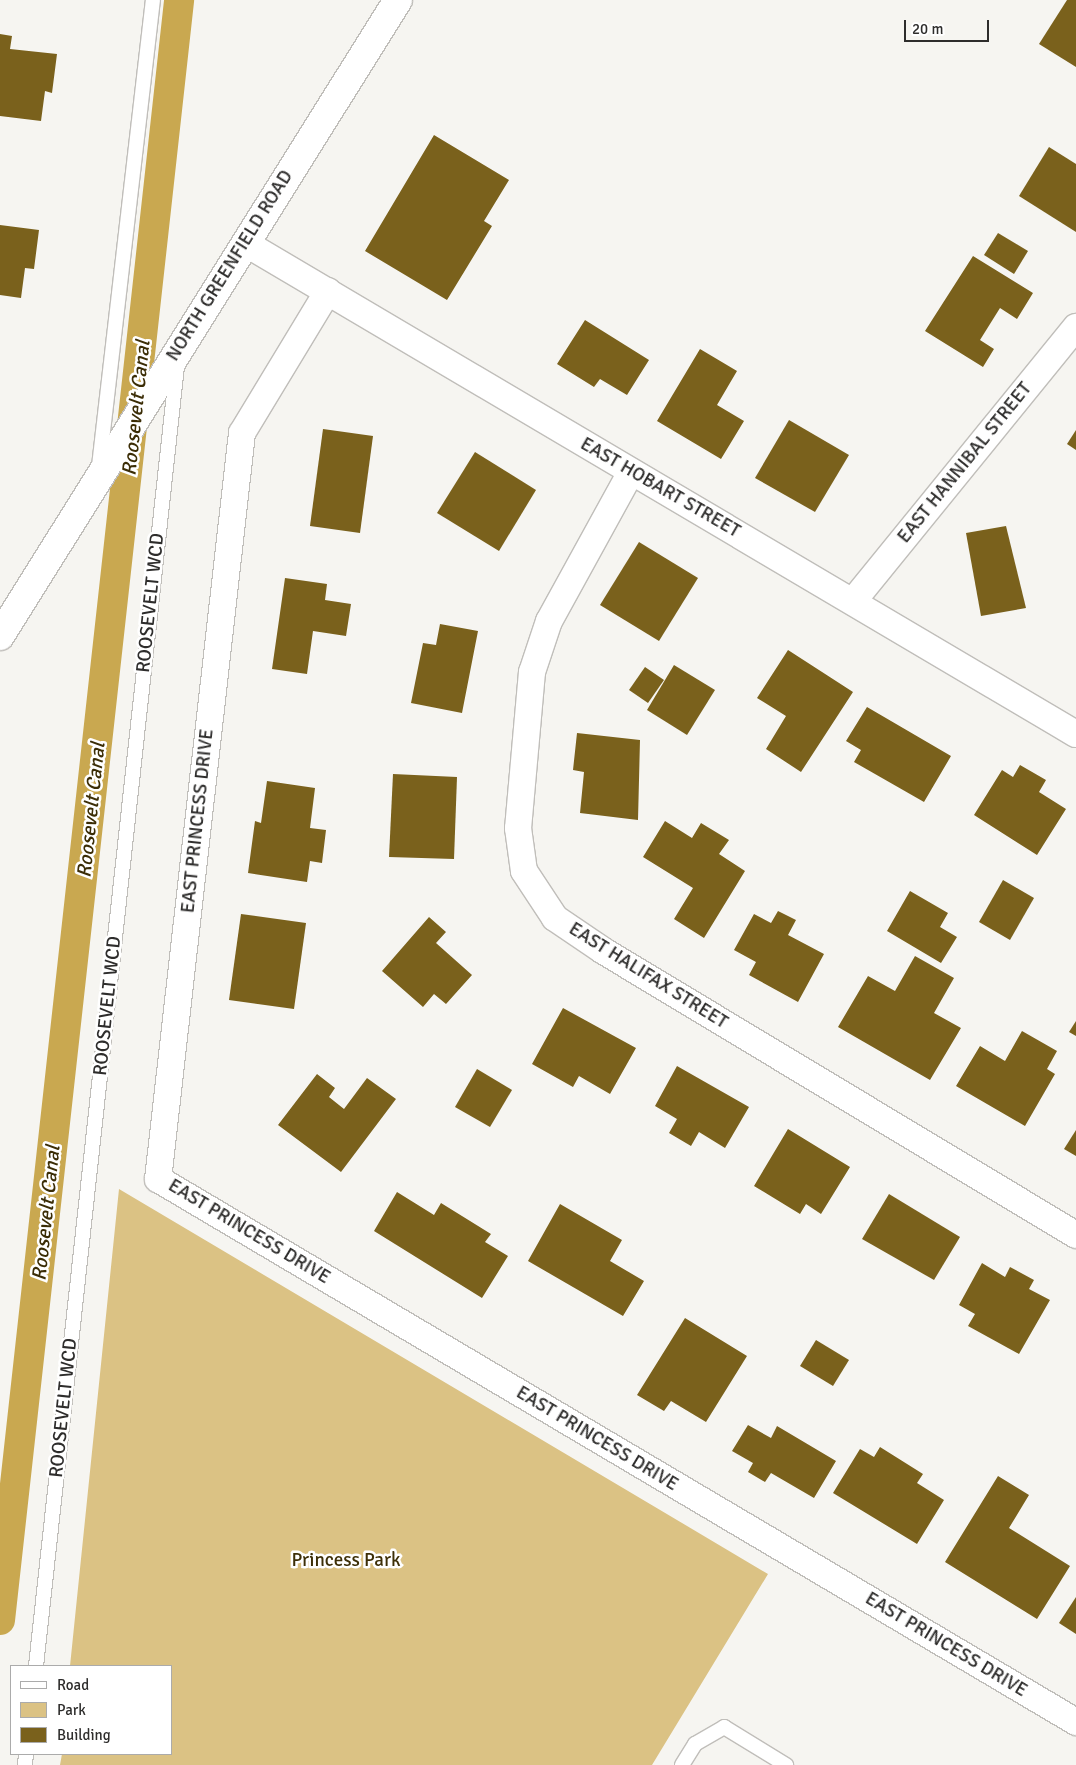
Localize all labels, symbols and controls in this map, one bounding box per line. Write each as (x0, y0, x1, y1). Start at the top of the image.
scale bar (906, 10, 991, 42)
text: 20 m (912, 20, 943, 38)
street label: NORTH GREENFIELD ROAD (162, 166, 298, 366)
water label: Roosevelt Canal (117, 339, 155, 477)
street label: EAST HANNIBAL STREET (893, 378, 1037, 548)
street label: EAST HOBART STREET (576, 433, 744, 543)
street label: ROOSEVELT WCD (132, 532, 170, 674)
street label: EAST PRINCESS DRIVE (177, 728, 219, 914)
water label: Roosevelt Canal (72, 741, 110, 879)
street label: EAST HALIFAX STREET (564, 918, 732, 1034)
street label: ROOSEVELT WCD (89, 935, 127, 1077)
water label: Roosevelt Canal (27, 1144, 65, 1282)
street label: EAST PRINCESS DRIVE (164, 1175, 334, 1289)
street label: ROOSEVELT WCD (45, 1337, 83, 1479)
street label: EAST PRINCESS DRIVE (512, 1382, 682, 1496)
park label: Princess Park (292, 1550, 400, 1572)
street label: EAST PRINCESS DRIVE (861, 1588, 1031, 1702)
legend (10, 1665, 172, 1755)
text: Road (57, 1676, 89, 1694)
text: Park (57, 1701, 86, 1719)
text: Building (57, 1726, 111, 1744)

